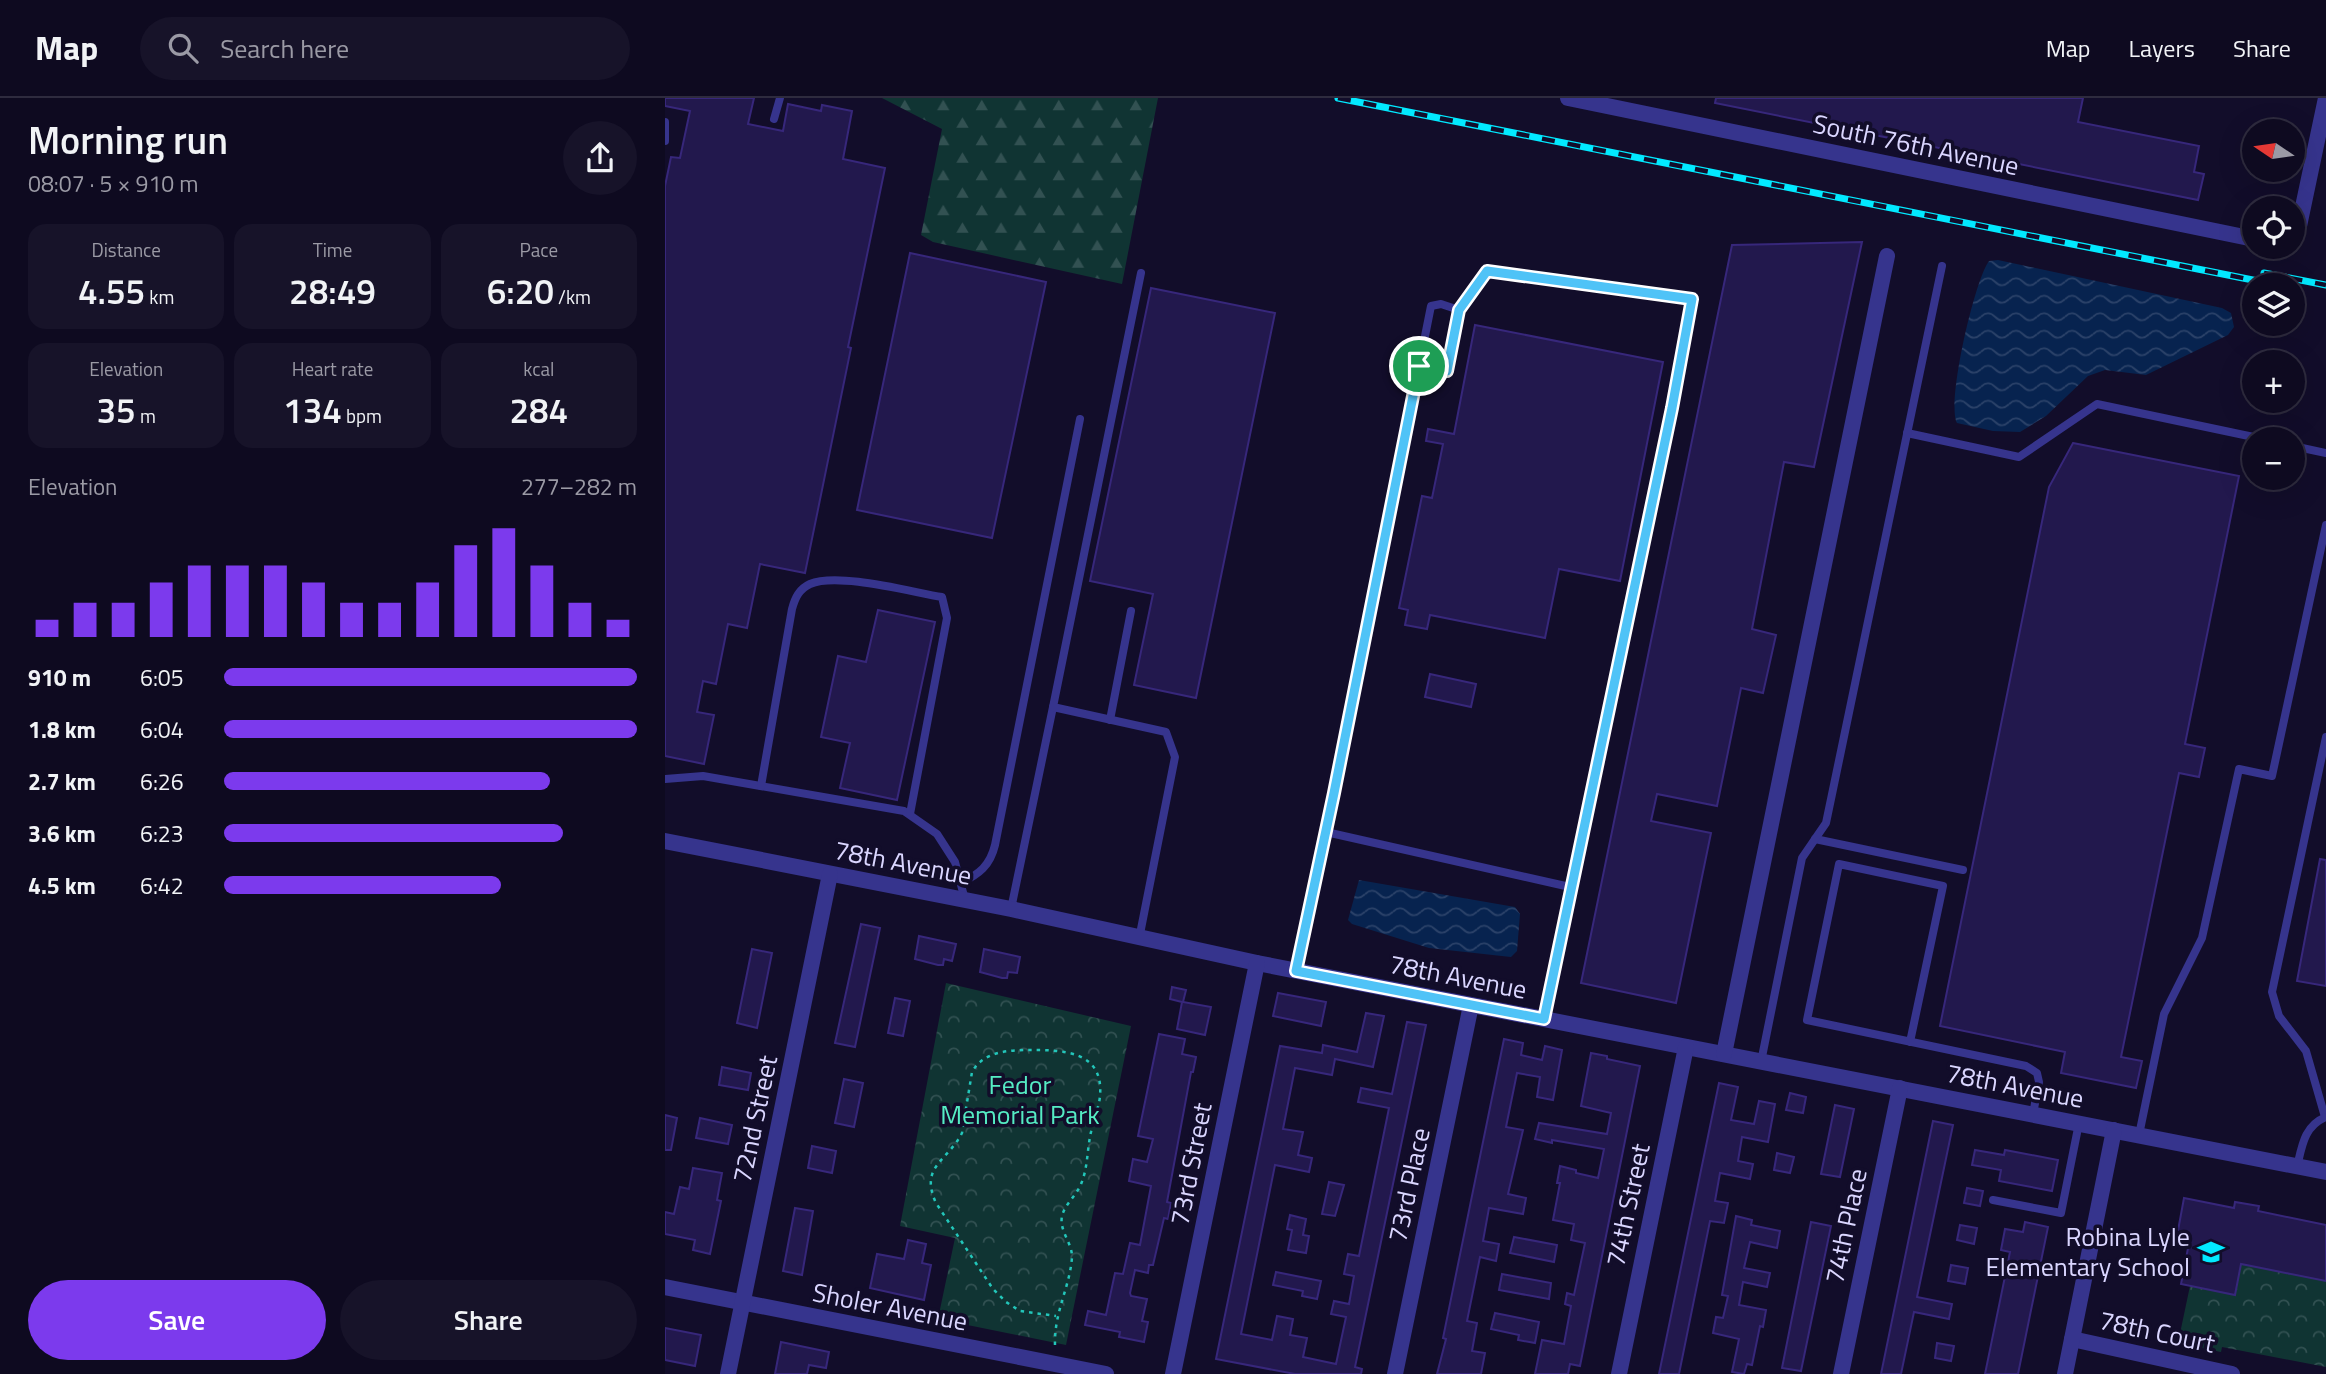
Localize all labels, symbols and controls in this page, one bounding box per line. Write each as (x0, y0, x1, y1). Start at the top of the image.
search box (140, 17, 630, 80)
text: Map (35, 23, 98, 73)
icon: search (164, 29, 202, 67)
text: Search here (220, 29, 349, 68)
text: Map (2046, 30, 2091, 66)
text: Layers (2129, 30, 2195, 66)
text: Share (2233, 30, 2291, 66)
street label: South 76th Avenue (1809, 104, 2023, 185)
text: Morning run (28, 111, 228, 169)
north arrow (2242, 119, 2305, 182)
map controls (2242, 119, 2305, 490)
button: share (563, 121, 637, 195)
text: 08:07 · 5 × 910 m (28, 166, 198, 201)
button: locate (2242, 196, 2305, 259)
text: Distance (91, 235, 161, 264)
text: Time (313, 235, 352, 264)
text: Pace (520, 235, 558, 264)
text: 4.55 (78, 264, 145, 318)
text: 28:49 (289, 264, 376, 318)
text: 6:20 (487, 264, 554, 318)
button: layers (2242, 273, 2305, 336)
text: km (145, 282, 174, 311)
text: /km (554, 282, 591, 311)
pin (1389, 336, 1449, 396)
icon: arrive (1400, 347, 1438, 385)
button: + (2242, 350, 2305, 413)
text: Elevation (89, 354, 163, 383)
text: Heart rate (292, 354, 373, 383)
text: kcal (523, 354, 554, 383)
text: 35 (97, 383, 136, 437)
text: 134 (283, 383, 342, 437)
text: 284 (509, 383, 568, 437)
text: m (136, 401, 156, 430)
text: bpm (342, 401, 382, 430)
button: − (2242, 427, 2305, 490)
text: Elevation (28, 469, 117, 504)
text: 277–282 m (521, 469, 637, 504)
text: 910 m (28, 660, 91, 695)
text: 6:05 (140, 660, 184, 695)
text: 1.8 km (28, 712, 96, 747)
text: 6:04 (140, 712, 184, 747)
text: 2.7 km (28, 764, 96, 799)
text: 6:26 (140, 764, 184, 799)
text: 3.6 km (28, 816, 96, 851)
text: 6:23 (140, 816, 184, 851)
street label: 78th Avenue (831, 830, 975, 895)
text: 4.5 km (28, 868, 96, 903)
text: 6:42 (140, 868, 184, 903)
street label: 78th Avenue (1386, 944, 1530, 1009)
street label: 72nd Street (722, 1051, 787, 1186)
street label: 78th Avenue (1943, 1053, 2087, 1118)
park label: Fedor Memorial Park (940, 1065, 1100, 1134)
street label: 73rd Street (1160, 1099, 1222, 1229)
street label: 73rd Place (1377, 1124, 1440, 1246)
street label: 74th Street (1595, 1140, 1660, 1270)
street label: 74th Place (1814, 1165, 1877, 1287)
place label: Robina Lyle Elementary School (1985, 1217, 2190, 1286)
school or university icon: Robina Lyle Elementary School (2196, 1237, 2226, 1267)
street label: Sholer Avenue (809, 1272, 971, 1341)
button: Save (28, 1280, 326, 1360)
button: Share (340, 1280, 637, 1360)
street label: 78th Court (2096, 1300, 2219, 1363)

